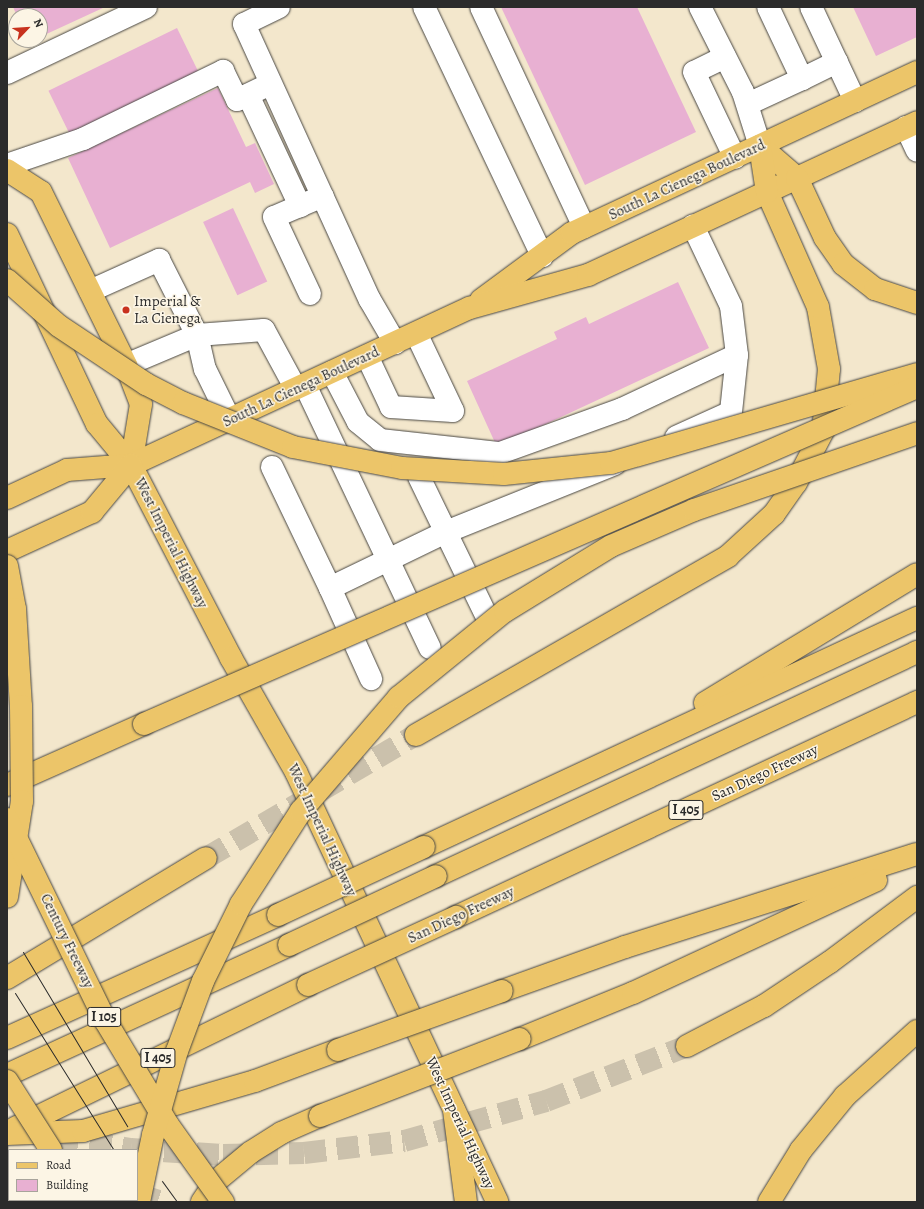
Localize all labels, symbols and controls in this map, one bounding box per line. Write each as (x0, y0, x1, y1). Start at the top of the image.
north arrow (8, 8, 48, 48)
text: N (30, 16, 47, 30)
street label: South La Cienega Boulevard (606, 136, 768, 224)
place label: Imperial & La Cienega (134, 292, 201, 327)
marker: Imperial & La Cienega (121, 305, 131, 315)
street label: South La Cienega Boulevard (220, 343, 382, 431)
street label: West Imperial Highway (130, 475, 212, 611)
street label: San Diego Freeway (709, 740, 821, 806)
street label: West Imperial Highway (283, 761, 361, 899)
road number: I 405 (668, 798, 704, 822)
street label: San Diego Freeway (405, 882, 517, 948)
street label: Century Freeway (36, 891, 98, 991)
road number: I 105 (87, 1005, 121, 1029)
road number: I 405 (140, 1046, 176, 1070)
street label: West Imperial Highway (421, 1054, 499, 1192)
legend (8, 1149, 138, 1201)
text: Road (46, 1157, 71, 1173)
text: Building (46, 1177, 88, 1193)

